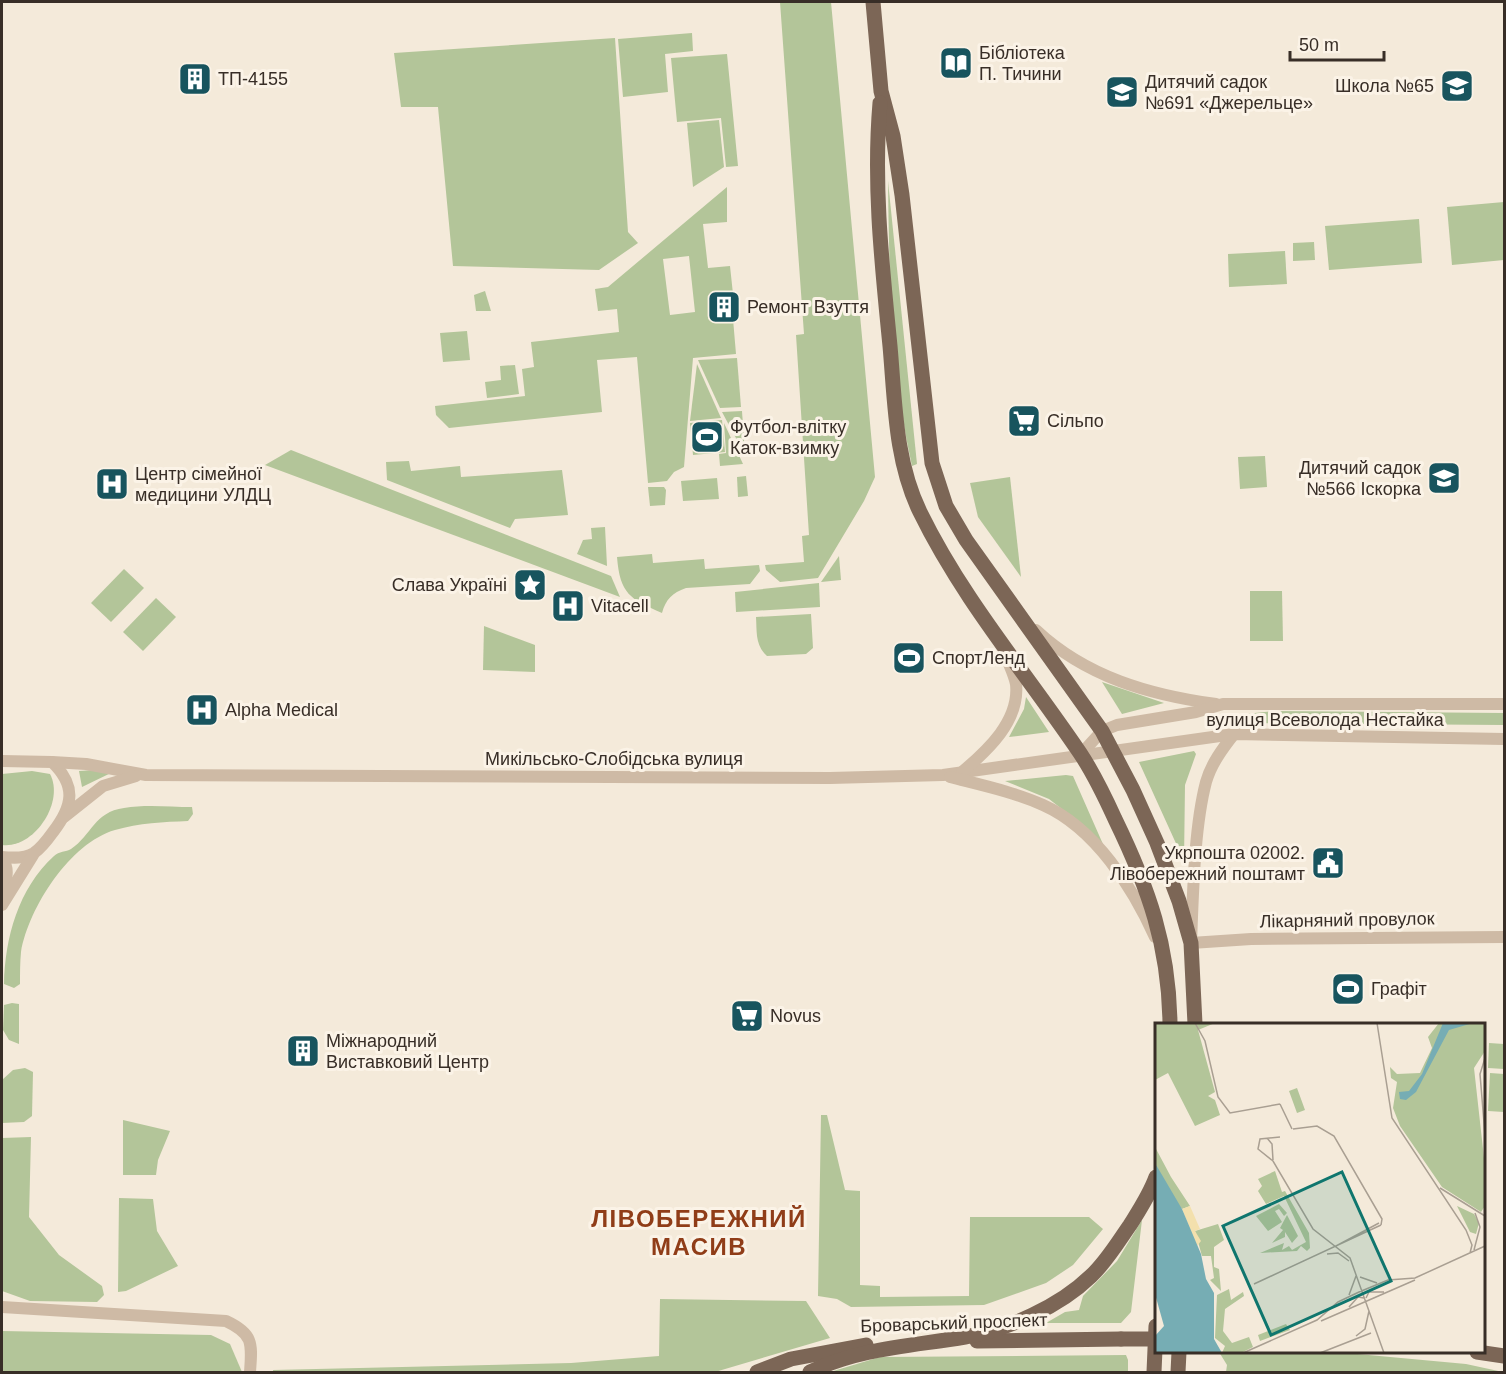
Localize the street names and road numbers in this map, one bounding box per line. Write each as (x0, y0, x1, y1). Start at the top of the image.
street label: вулиця Всеволода Нестайка (1206, 710, 1445, 730)
street label: Микільсько-Слобідська вулиця (485, 749, 743, 769)
street label: Лікарняний провулок (1259, 908, 1435, 932)
street label: Броварський проспект (860, 1310, 1048, 1336)

